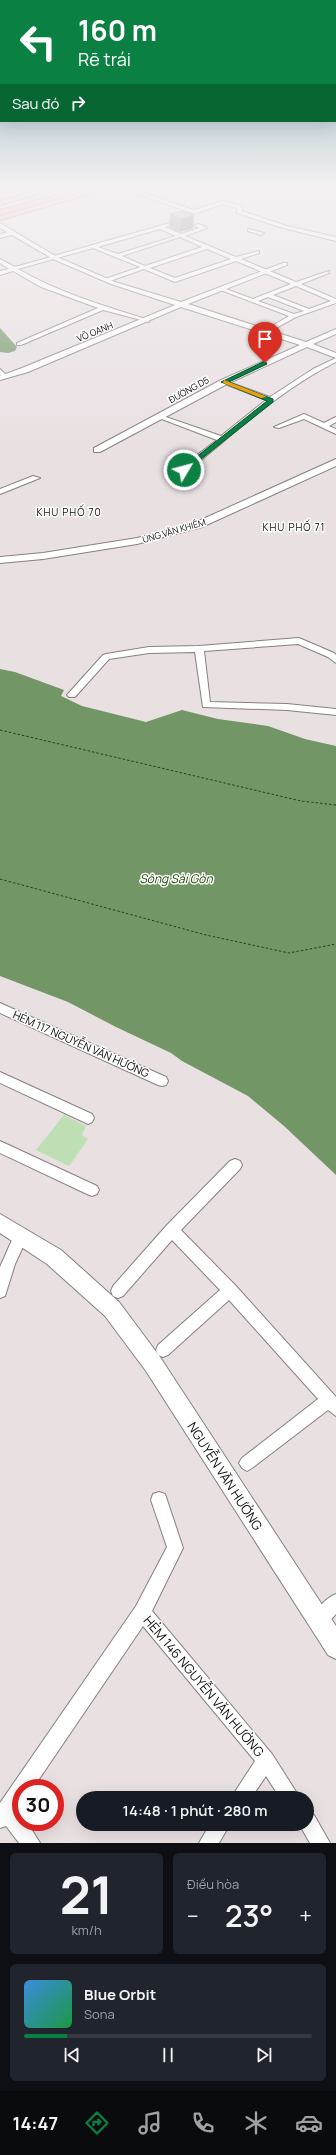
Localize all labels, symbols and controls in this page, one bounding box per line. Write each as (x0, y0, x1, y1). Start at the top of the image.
text: 160 m (78, 11, 157, 49)
icon: left (12, 16, 64, 68)
text: Rẽ trái (78, 47, 131, 71)
icon: right (67, 92, 89, 114)
text: Sau đó (12, 93, 59, 114)
street label: VÕ OANH (75, 318, 115, 345)
pin (248, 322, 282, 363)
icon: arrive (254, 328, 276, 350)
street label: ĐƯỜNG D5 (166, 373, 211, 406)
position arrow (163, 449, 205, 491)
district label: KHU PHỐ 70 (36, 504, 102, 519)
street label: UNG VĂN KHIÊM (141, 515, 207, 546)
district label: KHU PHỐ 71 (263, 519, 325, 534)
water label: Sông Sài Gòn (139, 870, 213, 887)
street label: HẺM 117 NGUYỄN VĂN HƯỞNG (11, 1007, 152, 1081)
street label: NGUYỄN VĂN HƯỞNG (183, 1418, 267, 1534)
street label: HẺM 146 NGUYỄN VĂN HƯỞNG (140, 1612, 268, 1760)
speed limit sign: 30 (12, 1779, 64, 1831)
text: 14:48 · 1 phút · 280 m (123, 1800, 267, 1821)
text: 21 (60, 1859, 113, 1930)
text: Điều hòa (187, 1875, 239, 1893)
text: 23° (225, 1895, 273, 1936)
text: − (187, 1901, 199, 1931)
text: + (299, 1901, 312, 1931)
text: km/h (71, 1921, 102, 1939)
text: Blue Orbit (84, 1984, 156, 2005)
text: Sona (84, 2005, 115, 2023)
icon: previous (61, 2044, 83, 2066)
icon: pause (157, 2044, 179, 2066)
icon: next (253, 2044, 275, 2066)
icon: directions (83, 2109, 111, 2137)
icon: music (136, 2109, 164, 2137)
icon: phone (189, 2109, 217, 2137)
icon: climate (242, 2109, 270, 2137)
icon: car (295, 2109, 323, 2137)
text: 14:47 (13, 2111, 58, 2135)

